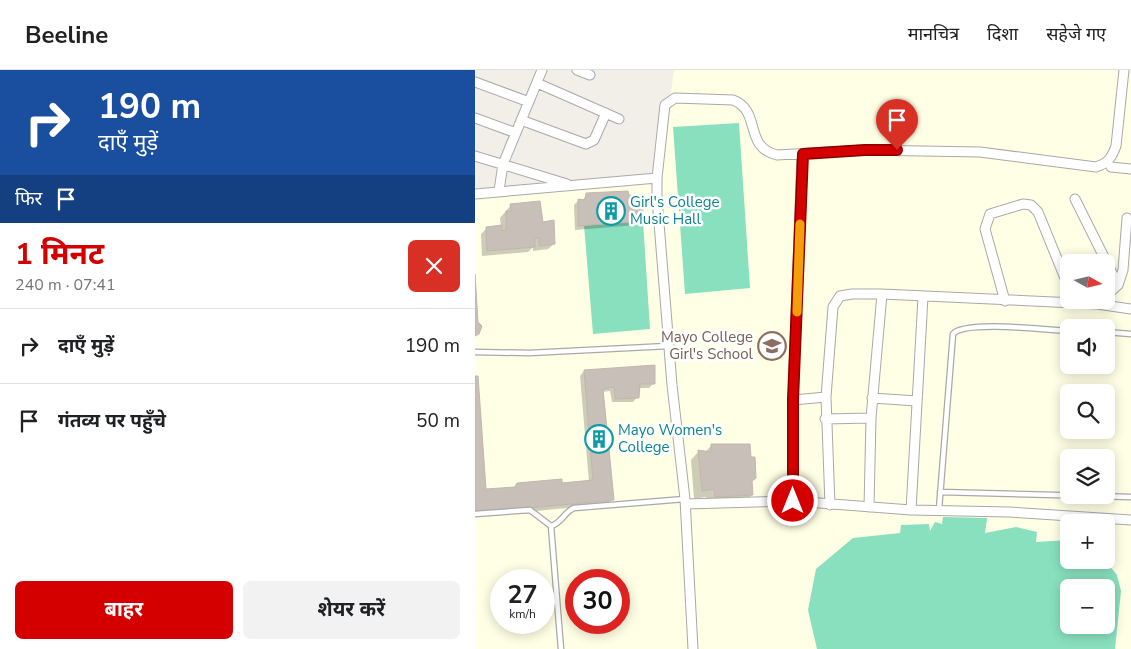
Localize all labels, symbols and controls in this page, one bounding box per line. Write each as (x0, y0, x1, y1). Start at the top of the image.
text: Beeline (25, 19, 108, 51)
text: मानचित्र (908, 22, 959, 46)
text: दिशा (987, 22, 1018, 46)
text: सहेजे गए (1046, 22, 1106, 46)
text: 190 m (98, 83, 201, 130)
icon: right (15, 90, 80, 155)
pin (876, 99, 918, 150)
icon: arrive (883, 106, 911, 134)
text: दाएँ मुड़ें (98, 128, 158, 158)
icon: arrive (52, 185, 80, 213)
text: फिर (15, 186, 42, 212)
place label: Girl's College Music Hall (630, 192, 719, 229)
building icon: Girl's College Music Hall (596, 196, 626, 226)
text: 1 मिनट (15, 234, 104, 275)
button: close (408, 240, 460, 292)
north arrow (1060, 254, 1115, 309)
map controls (1060, 254, 1115, 634)
text: 240 m · 07:41 (15, 274, 116, 296)
button: sound (1060, 319, 1115, 374)
place label: Mayo College Girl's School (661, 327, 754, 364)
school or university icon: Mayo College Girl's School (757, 331, 787, 361)
icon: right (15, 332, 43, 360)
text: दाएँ मुड़ें (58, 333, 114, 359)
text: 190 m (405, 333, 460, 359)
button: search (1060, 384, 1115, 439)
icon: arrive (15, 407, 43, 435)
text: गंतव्य पर पहुँचे (58, 408, 166, 434)
text: 50 m (416, 408, 460, 434)
place label: Mayo Women's College (618, 420, 722, 457)
building icon: Mayo Women's College (584, 424, 614, 454)
button: layers (1060, 449, 1115, 504)
position arrow (766, 474, 818, 526)
button: + (1060, 514, 1115, 569)
speed limit sign: 30 (565, 569, 630, 634)
text: 27 (507, 578, 538, 612)
button: − (1060, 579, 1115, 634)
button: बाहर (15, 581, 233, 639)
button: शेयर करें (243, 581, 460, 639)
text: km/h (509, 606, 536, 622)

